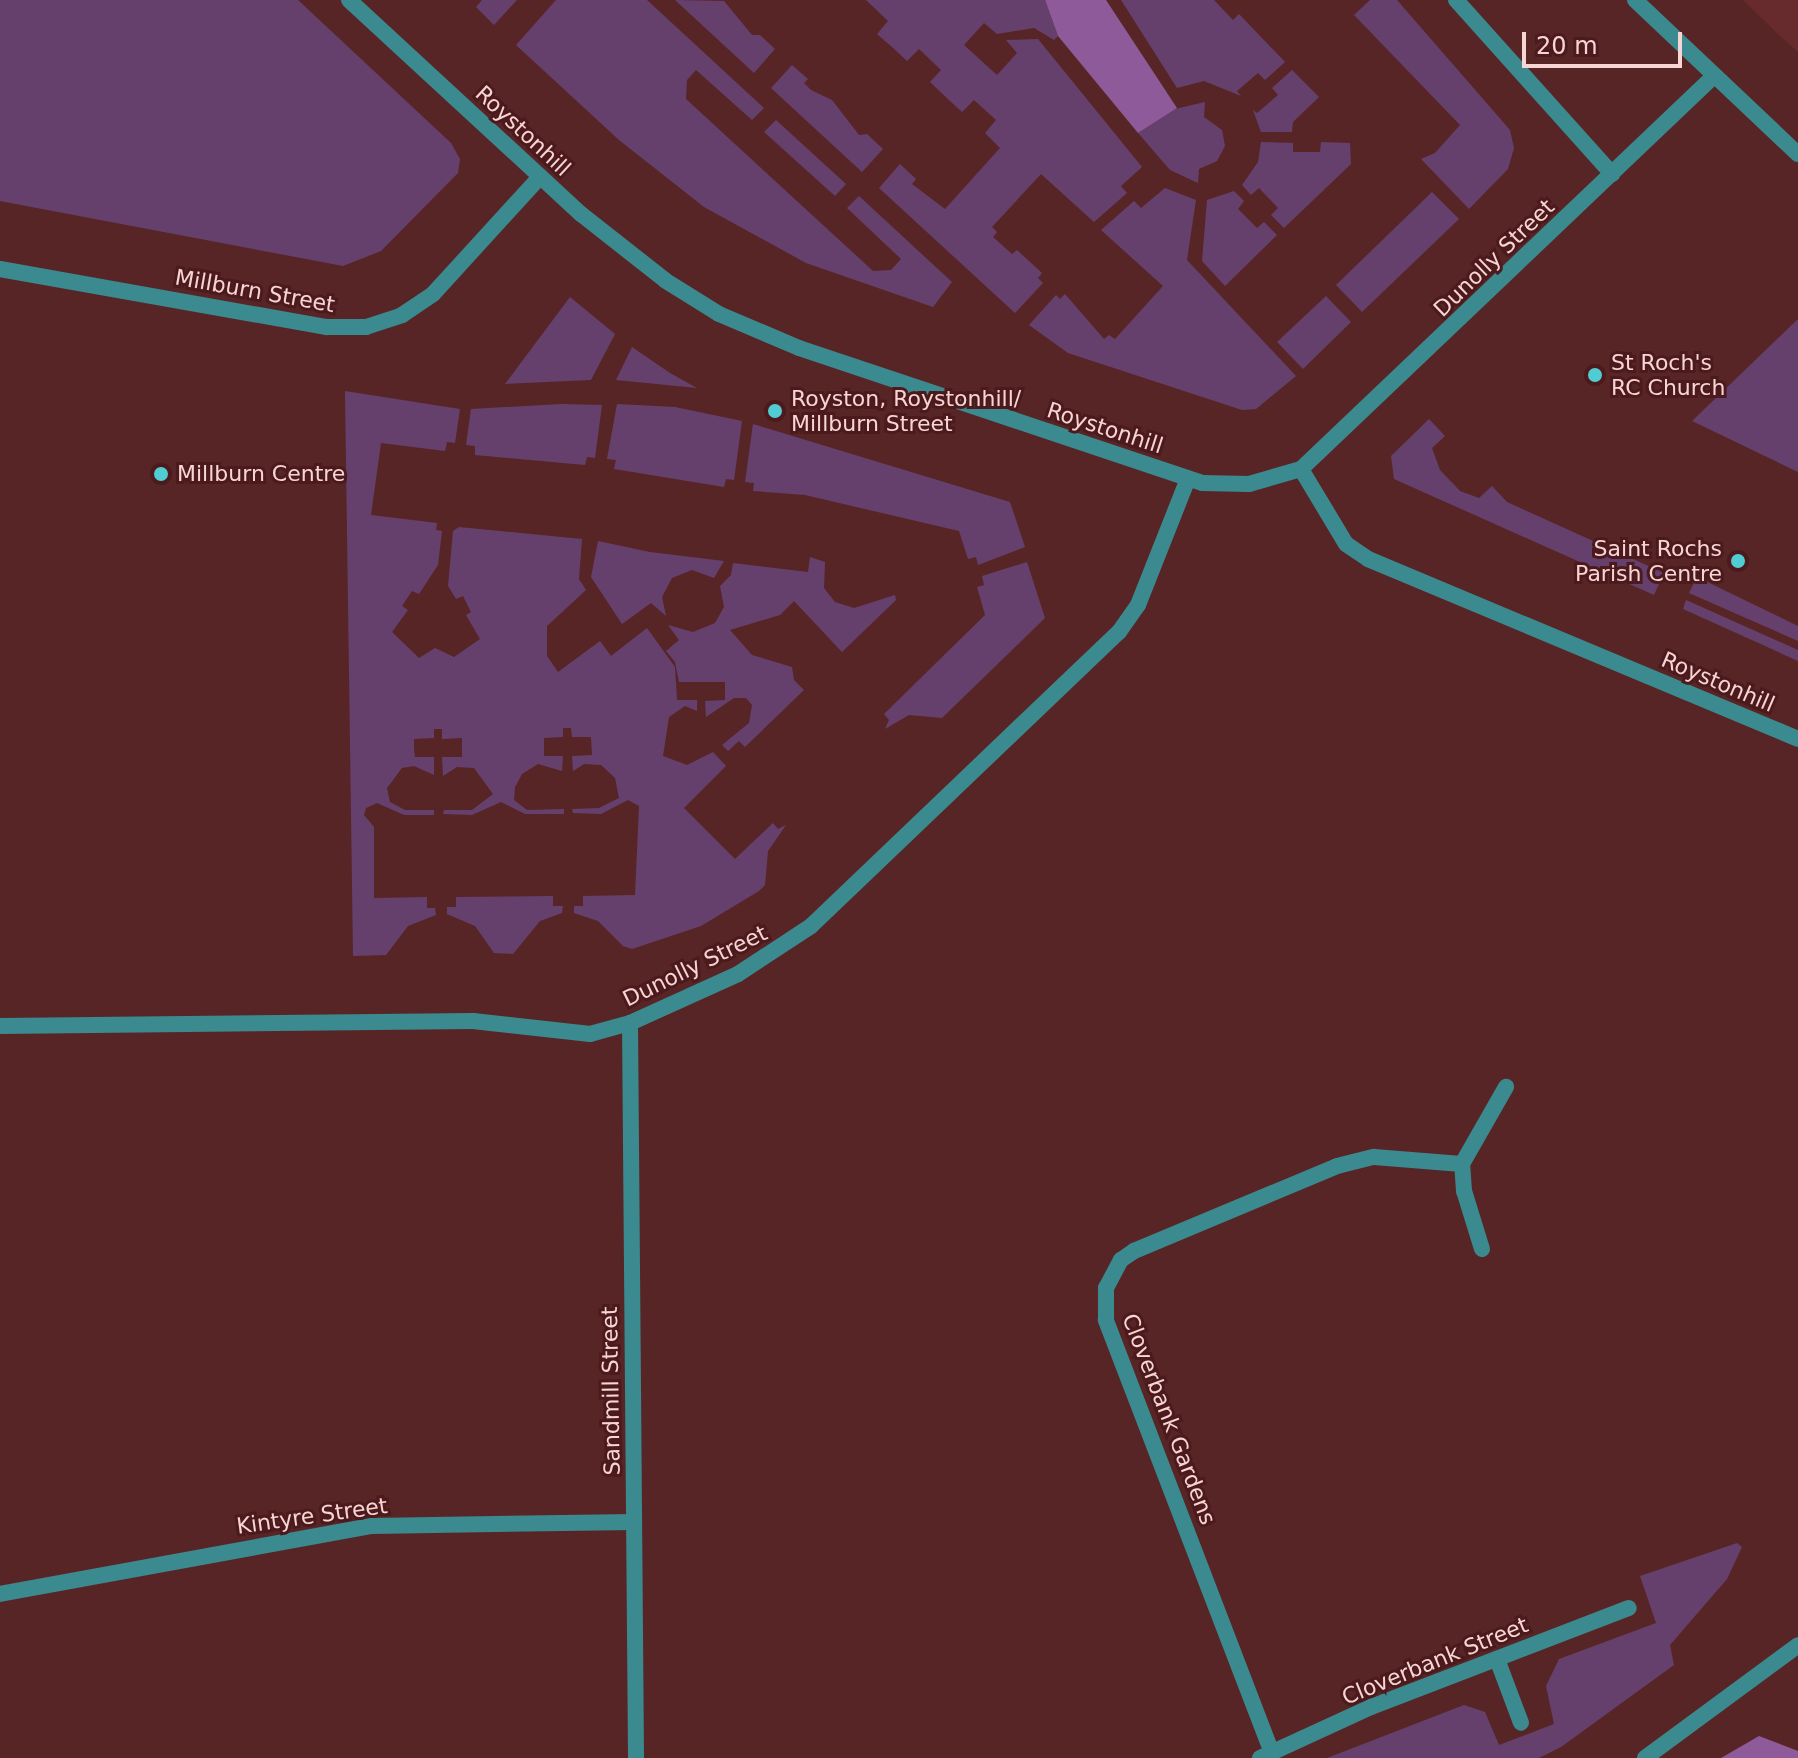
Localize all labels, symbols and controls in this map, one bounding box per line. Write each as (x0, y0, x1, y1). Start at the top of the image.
scale bar (1526, 16, 1686, 66)
text: 20 m (1536, 32, 1598, 60)
street label: Roystonhill (470, 80, 576, 182)
street label: Dunolly Street (1428, 194, 1560, 322)
street label: Millburn Street (173, 264, 337, 318)
place label: St Roch's RC Church (1611, 349, 1725, 400)
marker: St Roch's RC Church (1586, 366, 1604, 384)
place label: Royston, Roystonhill/ Millburn Street (791, 385, 1021, 436)
street label: Roystonhill (1044, 397, 1166, 459)
marker: Royston, Roystonhill/ Millburn Street (766, 402, 784, 420)
place label: Millburn Centre (177, 461, 345, 487)
marker: Millburn Centre (152, 465, 170, 483)
place label: Saint Rochs Parish Centre (1575, 535, 1722, 586)
marker: Saint Rochs Parish Centre (1729, 552, 1747, 570)
street label: Roystonhill (1657, 646, 1779, 718)
street label: Dunolly Street (618, 920, 772, 1012)
street label: Sandmill Street (596, 1306, 626, 1476)
street label: Cloverbank Gardens (1117, 1310, 1221, 1528)
street label: Kintyre Street (235, 1492, 389, 1540)
street label: Cloverbank Street (1338, 1612, 1532, 1710)

